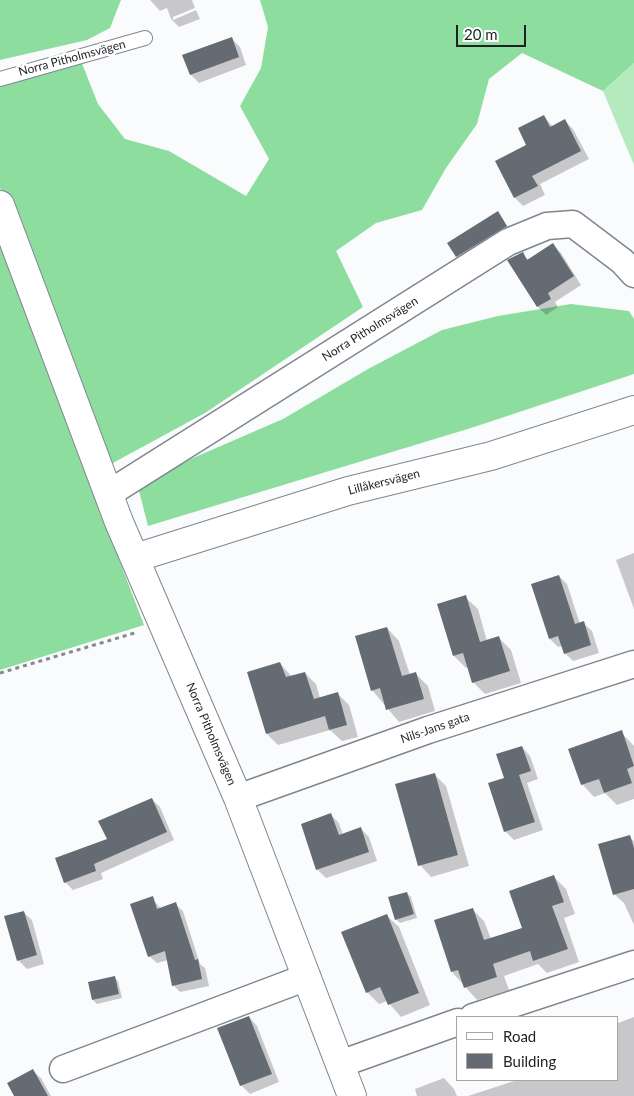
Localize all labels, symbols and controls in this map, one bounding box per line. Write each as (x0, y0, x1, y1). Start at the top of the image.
scale bar (459, 15, 529, 47)
text: 20 m (464, 25, 498, 43)
street label: Norra Pitholmsvägen (17, 37, 127, 79)
street label: Norra Pitholmsvägen (319, 294, 421, 364)
street label: Lillåkersvägen (347, 466, 421, 498)
street label: Norra Pitholmsvägen (183, 680, 239, 788)
street label: Nils-Jans gata (399, 709, 471, 747)
legend (456, 1016, 619, 1081)
text: Road (503, 1027, 536, 1045)
text: Building (503, 1052, 556, 1070)

